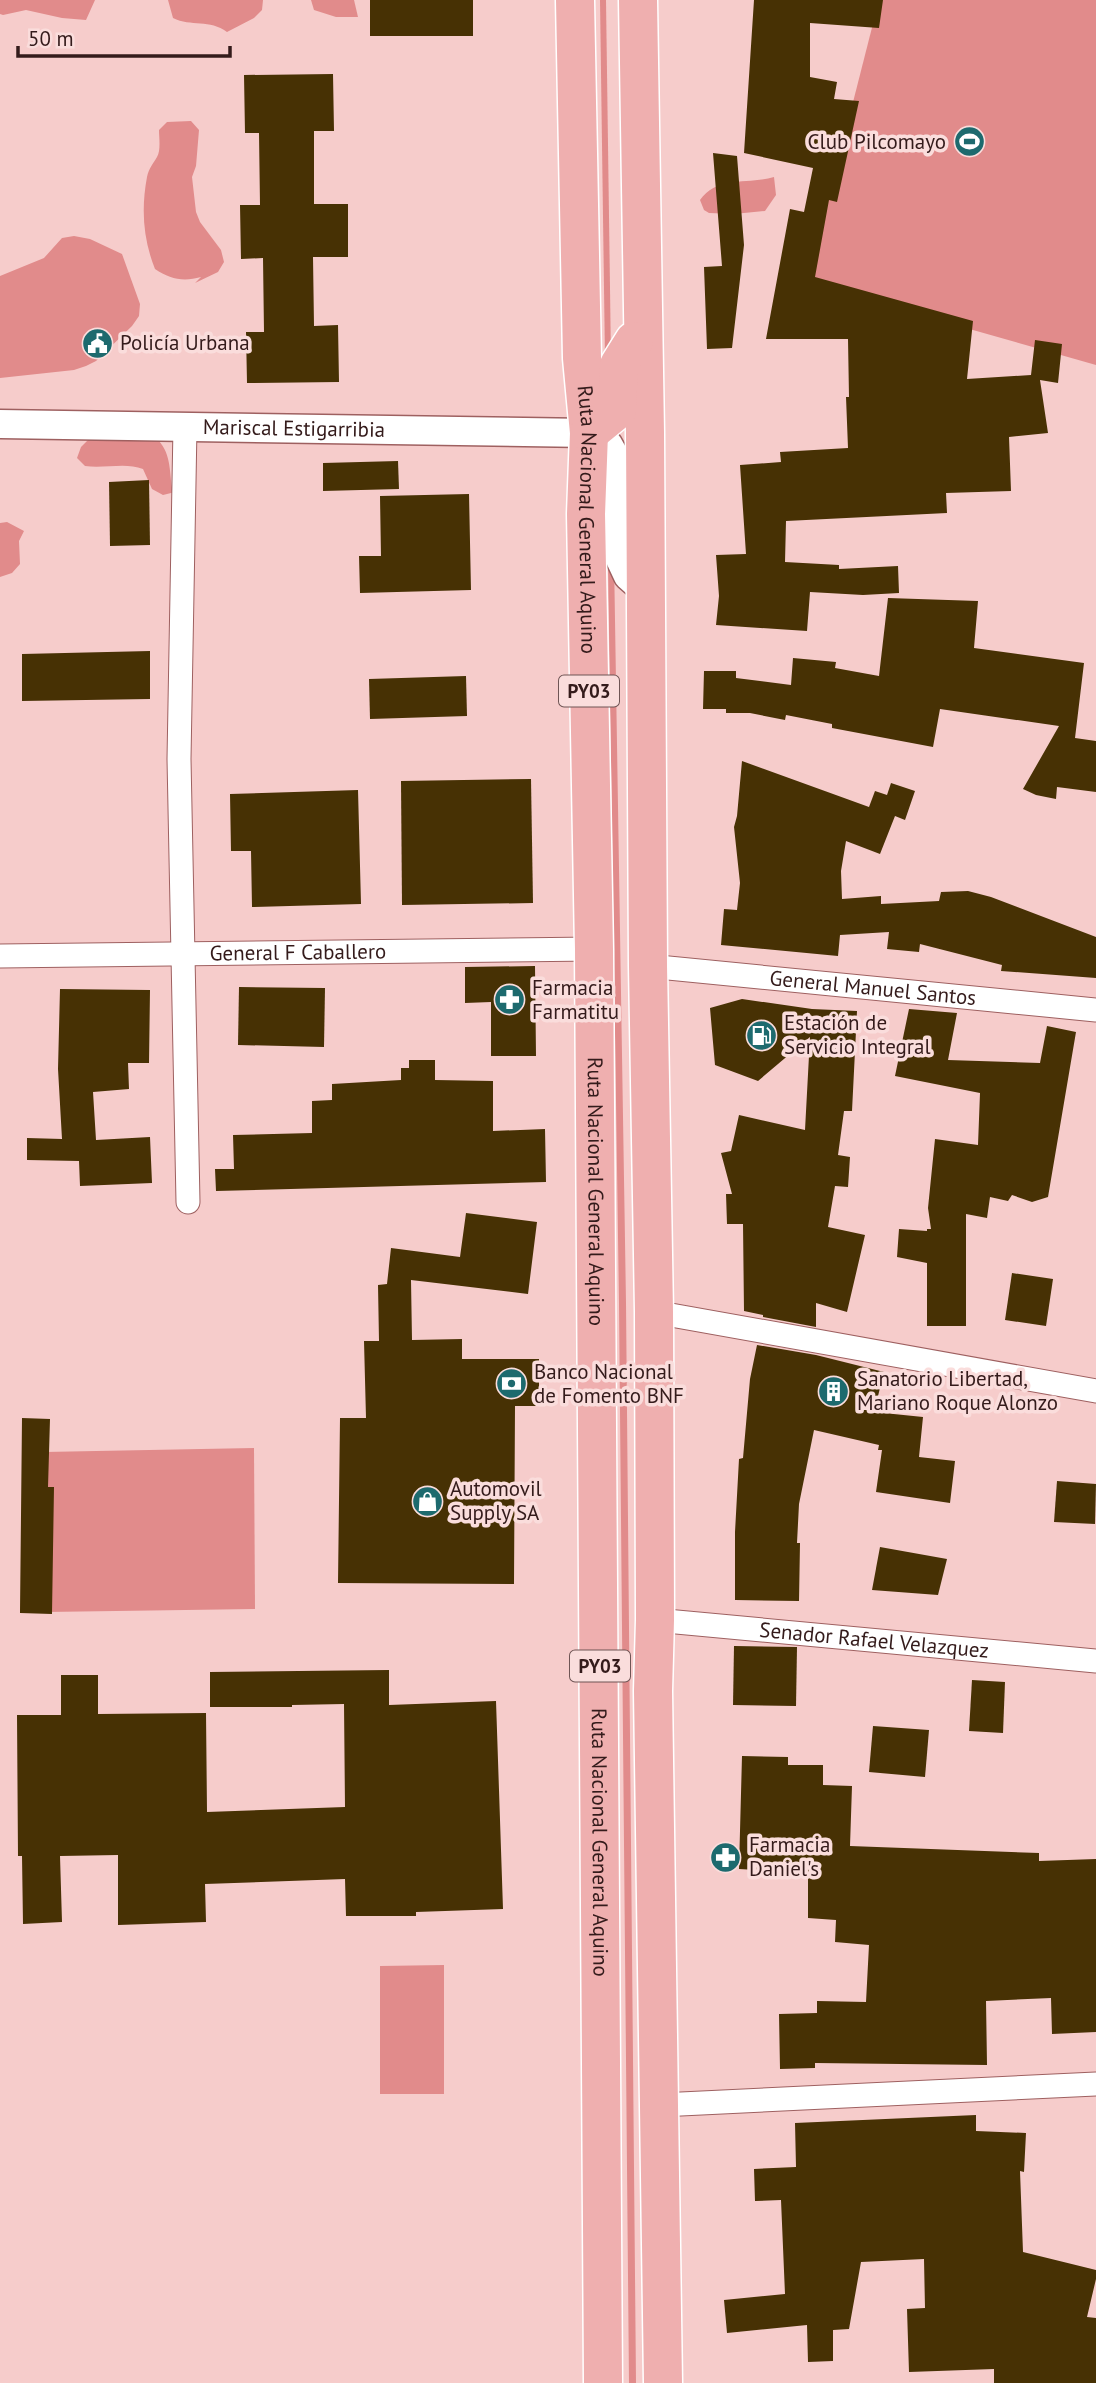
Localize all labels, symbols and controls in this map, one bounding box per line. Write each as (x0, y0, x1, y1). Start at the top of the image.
scale bar (18, 14, 229, 58)
text: 50 m (28, 25, 74, 52)
sports icon: Club Pilcomayo (952, 125, 986, 159)
place label: Club Pilcomayo (808, 128, 946, 155)
public building icon: Policía Urbana (80, 326, 114, 360)
place label: Policía Urbana (120, 329, 250, 356)
street label: Ruta Nacional General Aquino (572, 384, 603, 654)
street label: Mariscal Estigarribia (203, 413, 385, 443)
road number: PY03 (559, 676, 619, 706)
street label: General F Caballero (209, 937, 386, 967)
street label: General Manuel Santos (768, 964, 977, 1011)
place label: Farmacia Farmatitu (532, 974, 619, 1025)
pharmacy icon: Farmacia Farmatitu (492, 983, 526, 1017)
place label: Estación de Servicio Integral (784, 1009, 931, 1060)
fuel station icon: Estación de Servicio Integral (744, 1018, 778, 1052)
street label: Ruta Nacional General Aquino (582, 1057, 610, 1326)
place label: Banco Nacional de Fomento BNF (534, 1358, 684, 1409)
place label: Sanatorio Libertad, Mariano Roque Alonzo (857, 1365, 1058, 1416)
bank icon: Banco Nacional de Fomento BNF (494, 1367, 528, 1401)
building icon: Sanatorio Libertad, Mariano Roque Alonzo (817, 1374, 851, 1408)
place label: Automovil Supply SA (450, 1475, 542, 1526)
shop icon: Automovil Supply SA (410, 1484, 444, 1518)
street label: Senador Rafael Velazquez (758, 1616, 990, 1664)
road number: PY03 (570, 1650, 630, 1682)
street label: Ruta Nacional General Aquino (586, 1708, 614, 1977)
place label: Farmacia Daniel's (749, 1831, 830, 1882)
pharmacy icon: Farmacia Daniel's (709, 1840, 743, 1874)

